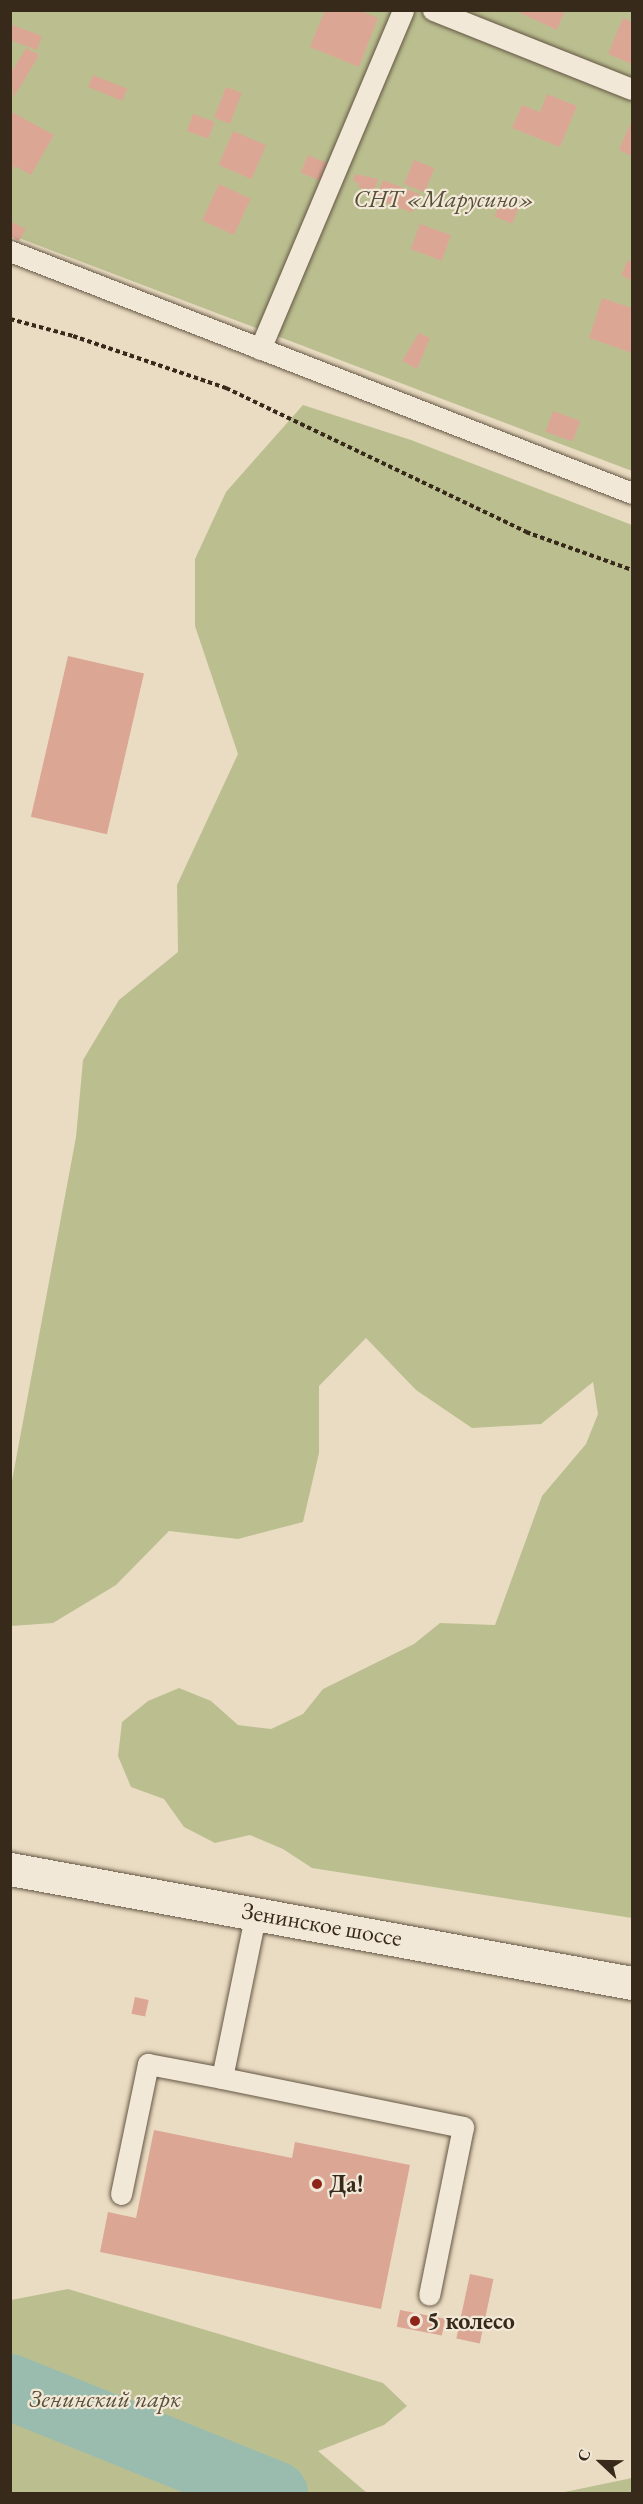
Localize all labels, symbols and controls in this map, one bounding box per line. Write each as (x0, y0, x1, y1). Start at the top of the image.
park label: СНТ «Марусино» (354, 185, 534, 213)
street label: Зенинское шоссе (240, 1896, 404, 1952)
place label: Да! (329, 2170, 364, 2198)
marker: Да! (310, 2177, 324, 2191)
place label: 5 колесо (427, 2307, 515, 2335)
marker: 5 колесо (408, 2314, 422, 2328)
park label: Зенинский парк (29, 2385, 181, 2413)
north arrow (571, 2432, 631, 2492)
text: С (572, 2446, 596, 2464)

